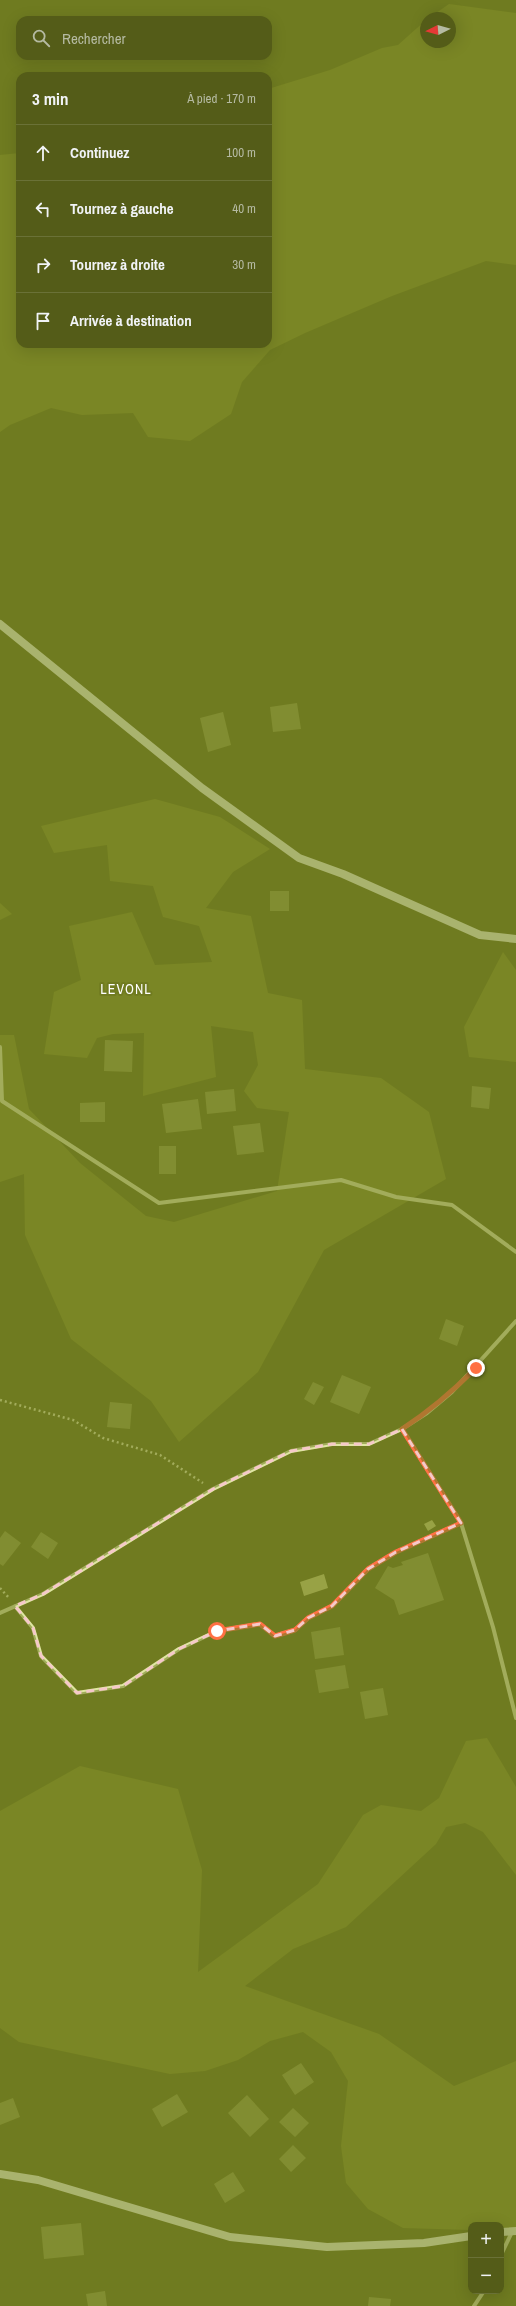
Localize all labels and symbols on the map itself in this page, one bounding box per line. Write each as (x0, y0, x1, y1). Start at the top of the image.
north arrow (420, 12, 456, 48)
district label: LEVONL (100, 980, 152, 998)
route end (467, 1359, 485, 1377)
route start (208, 1622, 226, 1640)

